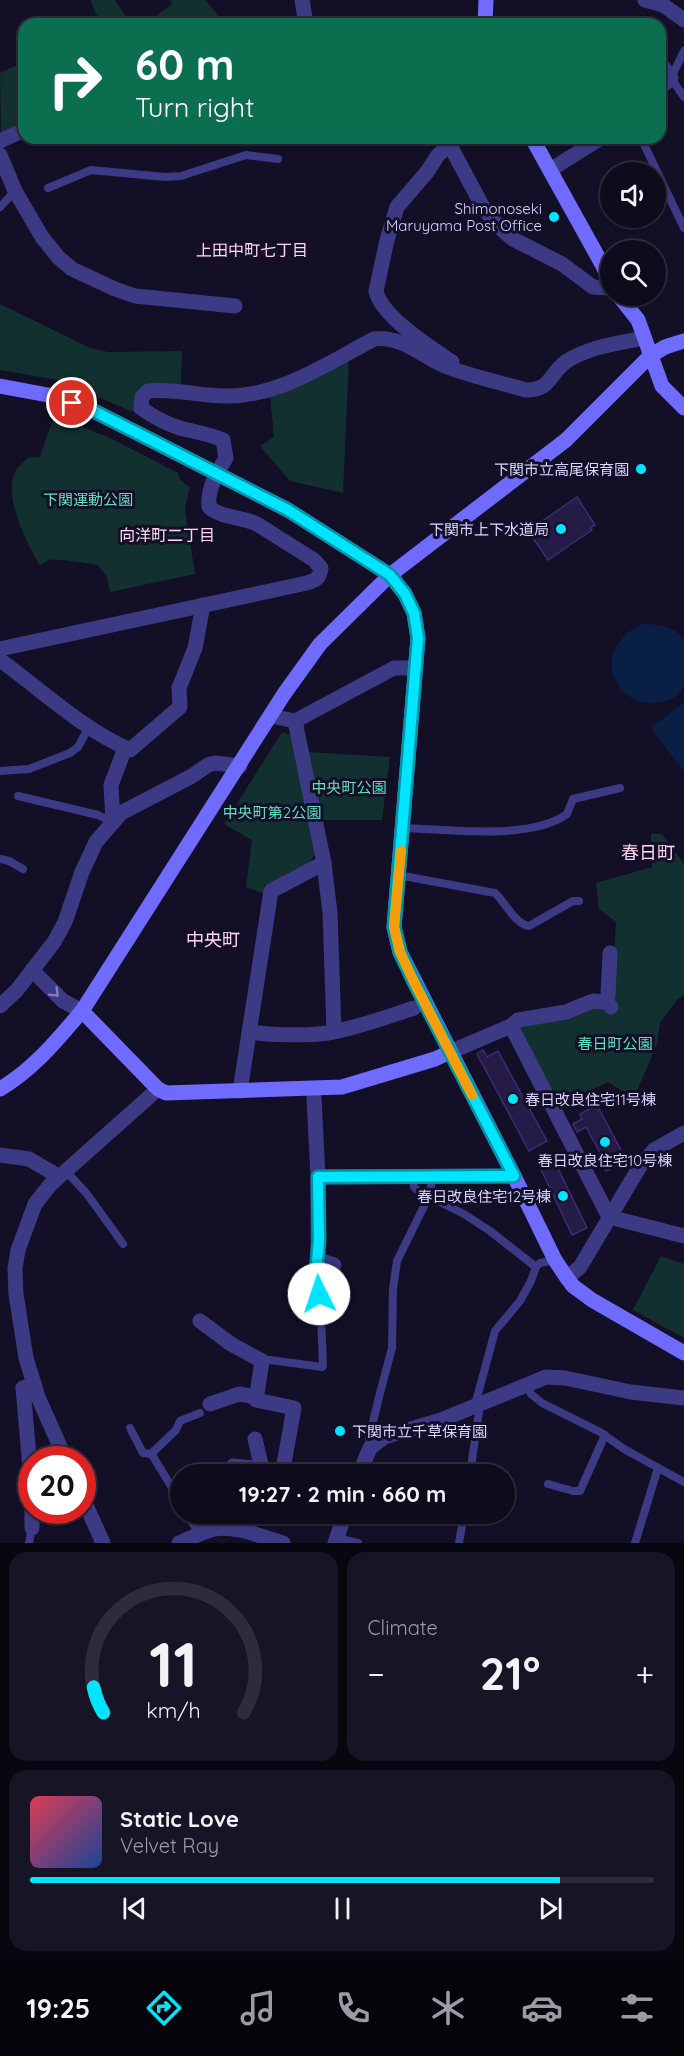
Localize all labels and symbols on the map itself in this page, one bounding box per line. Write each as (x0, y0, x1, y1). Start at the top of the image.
place label: Shimonoseki Maruyama Post Office (386, 199, 542, 235)
marker: Shimonoseki Maruyama Post Office (547, 210, 561, 224)
district label: 上田中町七丁目 (196, 240, 308, 260)
pin (46, 377, 97, 428)
place label: 下関市立高尾保育園 (494, 460, 629, 479)
marker: 下関市立高尾保育園 (634, 462, 648, 476)
park label: 下関運動公園 (43, 490, 133, 509)
place label: 下関市上下水道局 (429, 520, 549, 539)
marker: 下関市上下水道局 (554, 522, 568, 536)
district label: 向洋町二丁目 (119, 525, 215, 545)
park label: 中央町公園 (311, 778, 387, 797)
park label: 中央町第2公園 (223, 803, 321, 822)
district label: 春日町 (621, 841, 675, 864)
district label: 中央町 (186, 928, 240, 951)
one-way arrow (48, 986, 59, 997)
park label: 春日町公園 (577, 1034, 653, 1053)
place label: 春日改良住宅11号棟 (525, 1090, 656, 1109)
marker: 春日改良住宅11号棟 (506, 1092, 520, 1106)
marker: 春日改良住宅10号棟 (598, 1135, 612, 1149)
place label: 春日改良住宅10号棟 (538, 1151, 672, 1170)
place label: 春日改良住宅12号棟 (417, 1187, 551, 1206)
marker: 春日改良住宅12号棟 (556, 1189, 570, 1203)
position arrow (287, 1262, 351, 1326)
place label: 下関市立千草保育園 (352, 1422, 487, 1441)
marker: 下関市立千草保育園 (333, 1424, 347, 1438)
speed limit sign: 20 (18, 1446, 96, 1524)

